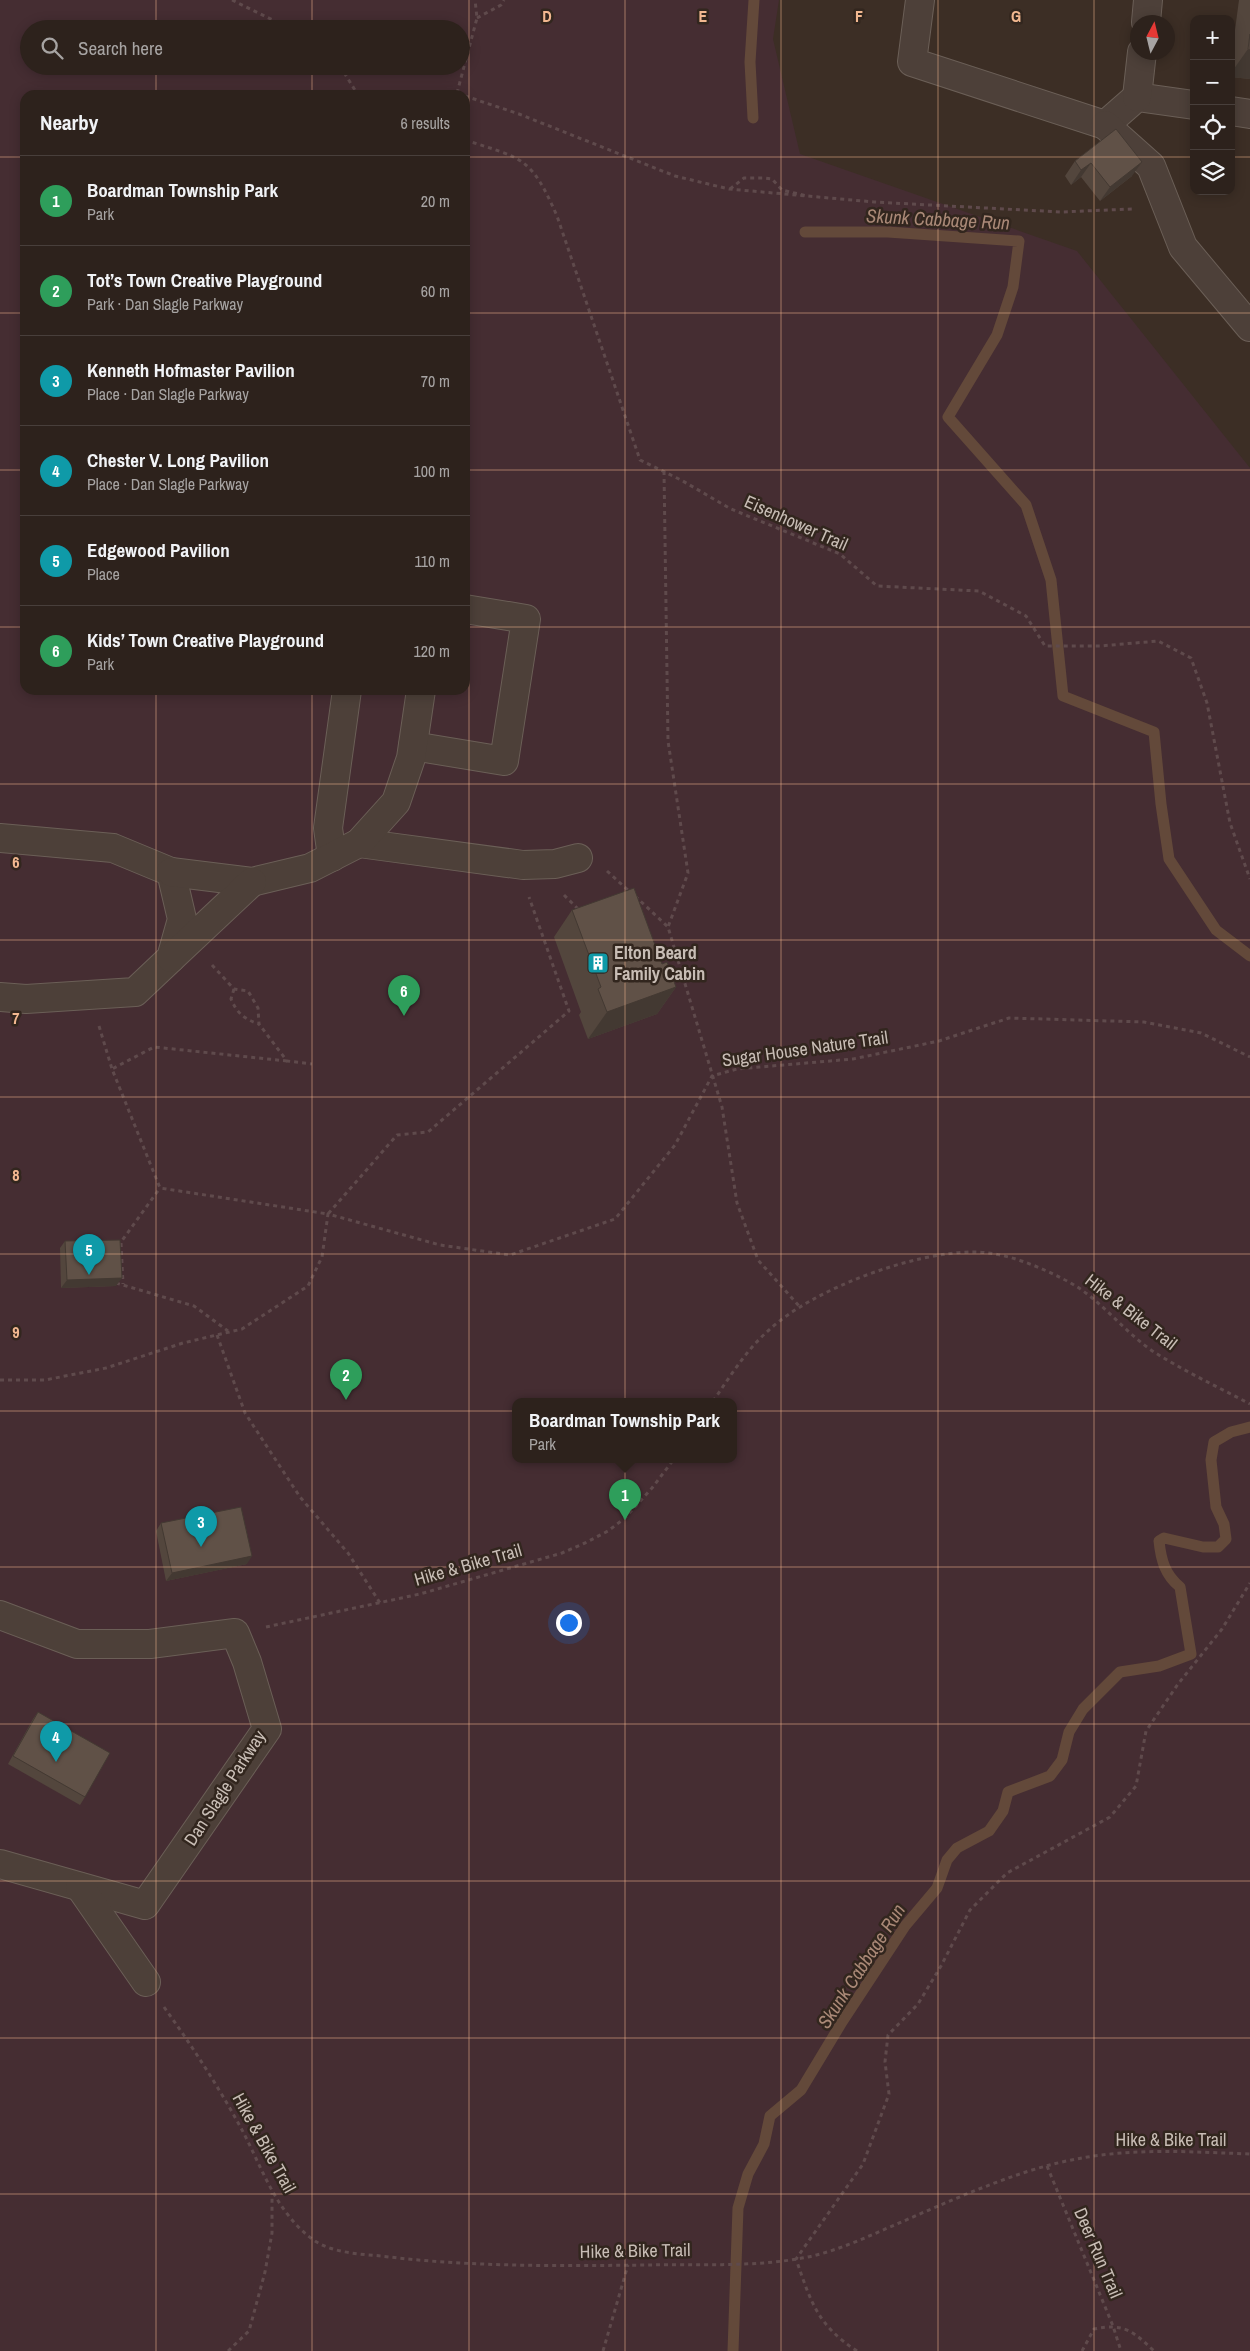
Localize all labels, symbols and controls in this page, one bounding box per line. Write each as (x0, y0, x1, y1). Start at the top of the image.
text: D (542, 5, 552, 27)
text: E (699, 5, 708, 27)
text: F (855, 5, 863, 27)
text: G (1011, 5, 1021, 27)
north arrow (1130, 15, 1175, 60)
map controls (1190, 15, 1235, 195)
button: + (1190, 15, 1235, 60)
search box (20, 20, 470, 75)
icon: search (38, 34, 66, 62)
text: Search here (78, 35, 163, 61)
button: − (1190, 60, 1235, 105)
button: locate (1190, 105, 1235, 150)
text: Nearby (40, 108, 98, 137)
text: 6 results (400, 112, 450, 134)
button: layers (1190, 150, 1235, 195)
text: Boardman Township Park (87, 177, 278, 203)
text: 1 (52, 190, 60, 212)
text: 20 m (421, 190, 450, 212)
water label: Skunk Cabbage Run (866, 202, 1010, 236)
text: Park (87, 203, 114, 225)
text: Tot’s Town Creative Playground (87, 267, 322, 293)
text: 2 (52, 280, 60, 302)
text: 60 m (421, 280, 450, 302)
text: Park · Dan Slagle Parkway (87, 293, 243, 315)
text: Kenneth Hofmaster Pavilion (87, 357, 295, 383)
text: 3 (52, 370, 60, 392)
text: 70 m (421, 370, 450, 392)
text: Place · Dan Slagle Parkway (87, 383, 249, 405)
text: Chester V. Long Pavilion (87, 447, 269, 473)
text: 4 (52, 460, 60, 482)
text: 100 m (414, 460, 450, 482)
text: Place · Dan Slagle Parkway (87, 473, 249, 495)
street label: Eisenhower Trail (741, 489, 852, 556)
text: Edgewood Pavilion (87, 537, 230, 563)
text: 5 (52, 550, 60, 572)
text: 110 m (414, 550, 450, 572)
text: Place (87, 563, 120, 585)
text: Kids’ Town Creative Playground (87, 627, 324, 653)
text: 6 (52, 640, 60, 662)
text: 120 m (414, 640, 450, 662)
text: Park (87, 653, 114, 675)
text: 6 (12, 851, 20, 873)
place label: Elton Beard Family Cabin (614, 940, 705, 986)
building icon: Elton Beard Family Cabin (586, 951, 610, 975)
pin: 6 (388, 975, 420, 1016)
text: 7 (12, 1007, 20, 1029)
street label: Sugar House Nature Trail (720, 1024, 890, 1073)
text: 8 (12, 1164, 20, 1186)
pin: 5 (73, 1234, 105, 1275)
street label: Hike & Bike Trail (1080, 1268, 1183, 1356)
text: 9 (12, 1321, 20, 1343)
pin: 2 (330, 1359, 362, 1400)
popup (512, 1398, 737, 1463)
text: Boardman Township Park (529, 1407, 720, 1433)
text: Park (529, 1433, 556, 1455)
pin: 1 (609, 1479, 641, 1520)
pin: 3 (185, 1506, 217, 1547)
street label: Hike & Bike Trail (411, 1537, 525, 1592)
your location (556, 1610, 582, 1636)
pin: 4 (40, 1721, 72, 1762)
street label: Dan Slagle Parkway (178, 1725, 272, 1850)
water label: Skunk Cabbage Run (811, 1899, 911, 2033)
street label: Hike & Bike Trail (227, 2088, 302, 2197)
street label: Hike & Bike Trail (1116, 2127, 1226, 2152)
street label: Deer Run Trail (1068, 2204, 1129, 2302)
street label: Hike & Bike Trail (579, 2237, 691, 2264)

